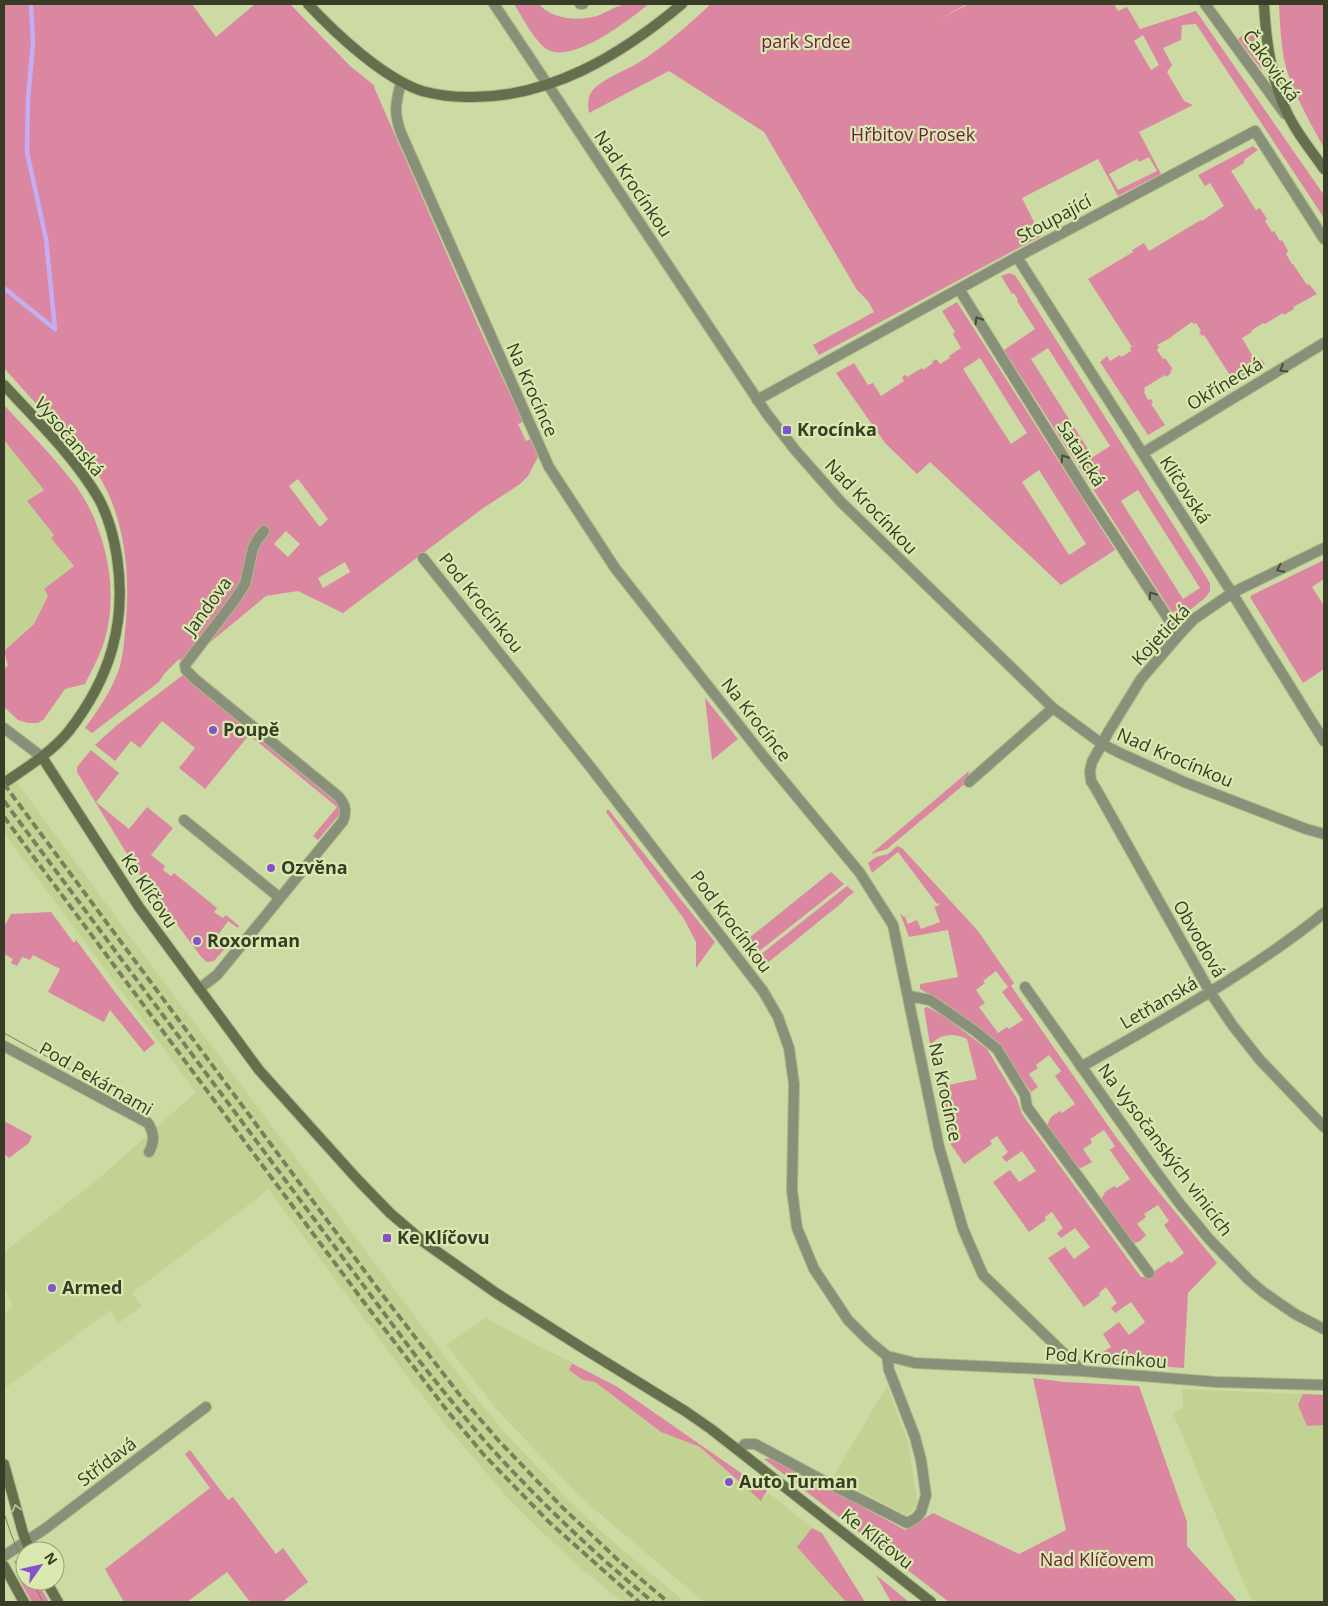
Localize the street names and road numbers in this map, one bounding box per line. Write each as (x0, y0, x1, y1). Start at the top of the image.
street label: Čakovická (1238, 25, 1306, 106)
street label: Nad Krocínkou (589, 125, 678, 242)
street label: Stoupající (1012, 188, 1096, 248)
street label: Na Krocínce (502, 339, 564, 440)
street label: Okřínecká (1182, 351, 1267, 415)
street label: Vysočanská (29, 392, 110, 481)
street label: Satalická (1052, 416, 1111, 491)
street label: Klíčovská (1155, 451, 1217, 528)
street label: Nad Krocínkou (820, 453, 923, 559)
street label: Pod Krocínkou (434, 547, 530, 657)
street label: Jandova (177, 571, 237, 641)
street label: Kojetická (1126, 599, 1195, 670)
street label: Na Krocínce (716, 672, 797, 766)
street label: Nad Krocínkou (1114, 722, 1237, 792)
street label: Ke Klíčovu (116, 848, 184, 933)
street label: Pod Krocínkou (685, 865, 778, 977)
street label: Obvodová (1168, 895, 1232, 982)
street label: Letňanská (1115, 970, 1202, 1034)
street label: Pod Pekárnami (35, 1036, 158, 1120)
street label: Na Krocínce (924, 1040, 968, 1143)
street label: Na Vysočanských vinicích (1093, 1058, 1239, 1241)
street label: Pod Krocínkou (1044, 1341, 1168, 1373)
street label: Střídavá (72, 1431, 141, 1491)
street label: Ke Klíčovu (837, 1502, 919, 1574)

